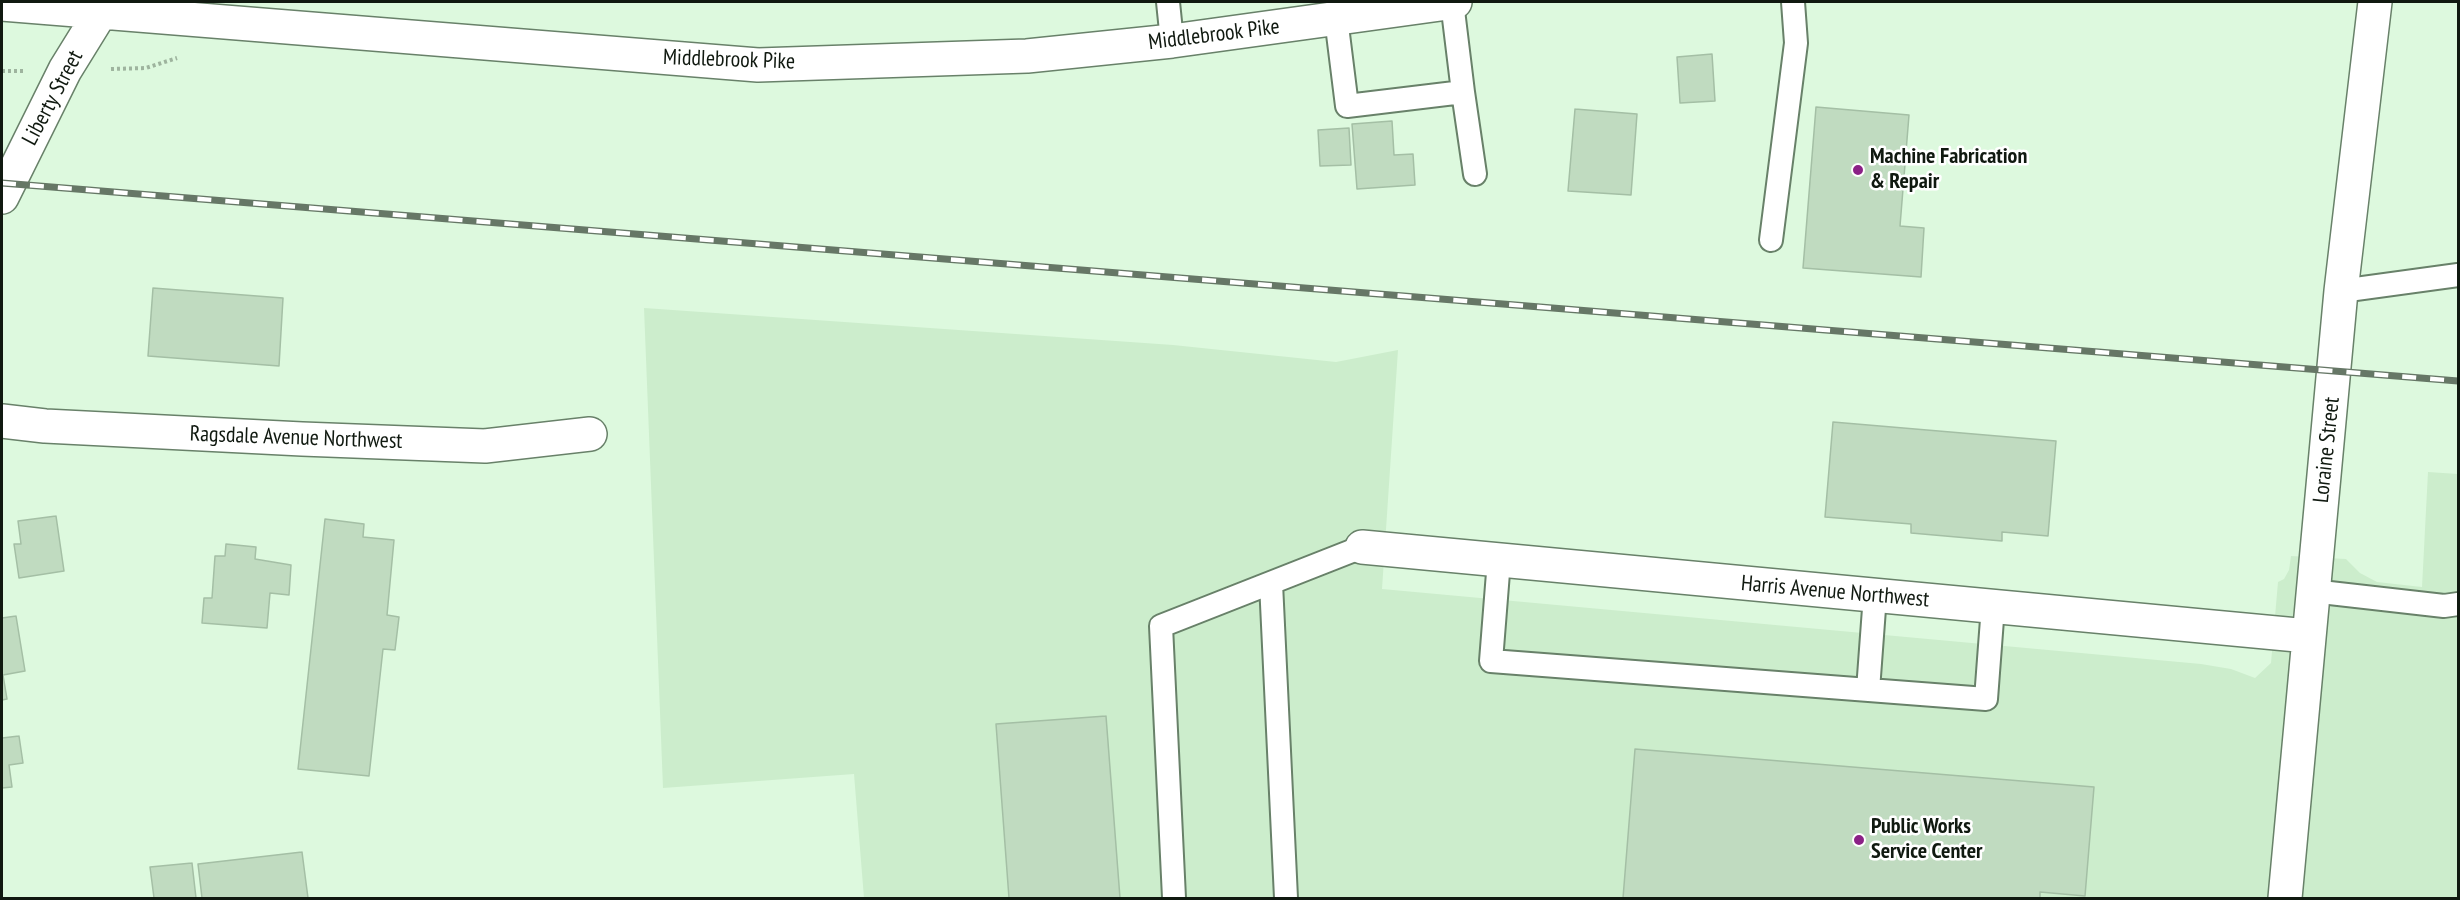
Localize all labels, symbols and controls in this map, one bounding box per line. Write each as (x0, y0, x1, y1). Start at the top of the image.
street label: Middlebrook Pike (1147, 14, 1281, 56)
street label: Middlebrook Pike (663, 45, 795, 75)
street label: Liberty Street (17, 46, 89, 150)
place label: Machine Fabrication & Repair (1870, 144, 2027, 196)
marker: Machine Fabrication & Repair (1851, 163, 1865, 177)
street label: Loraine Street (2308, 396, 2346, 504)
street label: Ragsdale Avenue Northwest (189, 421, 403, 455)
street label: Harris Avenue Northwest (1740, 571, 1930, 613)
place label: Public Works Service Center (1871, 814, 1983, 866)
marker: Public Works Service Center (1852, 833, 1866, 847)

